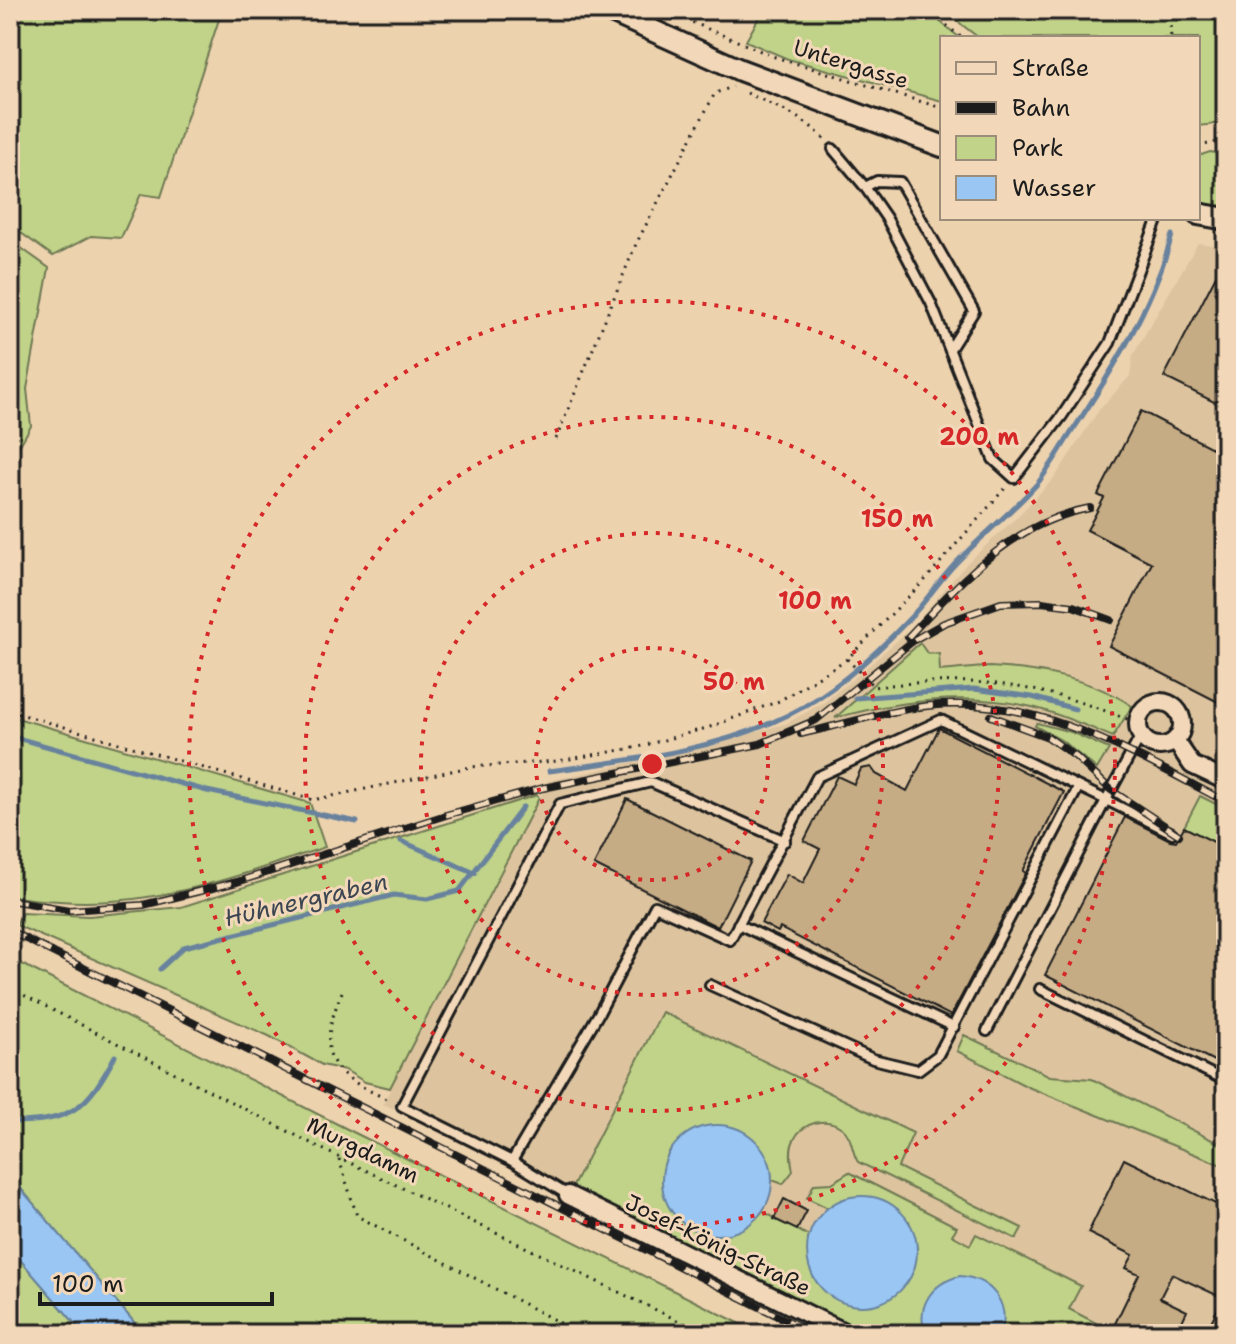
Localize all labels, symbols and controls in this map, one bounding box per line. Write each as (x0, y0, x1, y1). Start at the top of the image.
street label: Untergasse (790, 33, 912, 95)
legend (940, 36, 1200, 220)
text: Straße (1012, 52, 1089, 84)
text: Bahn (1012, 92, 1070, 124)
text: Park (1012, 132, 1064, 164)
text: Wasser (1012, 172, 1096, 204)
text: 200 m (939, 421, 1019, 453)
text: 150 m (861, 503, 933, 535)
text: 100 m (778, 585, 852, 617)
text: 50 m (703, 666, 765, 698)
centre of rings (638, 750, 666, 778)
water label: Hühnergraben (221, 866, 391, 934)
street label: Murgdamm (302, 1110, 424, 1190)
street label: Josef-König-Straße (620, 1187, 816, 1303)
scale bar (40, 1256, 272, 1306)
text: 100 m (52, 1268, 124, 1300)

